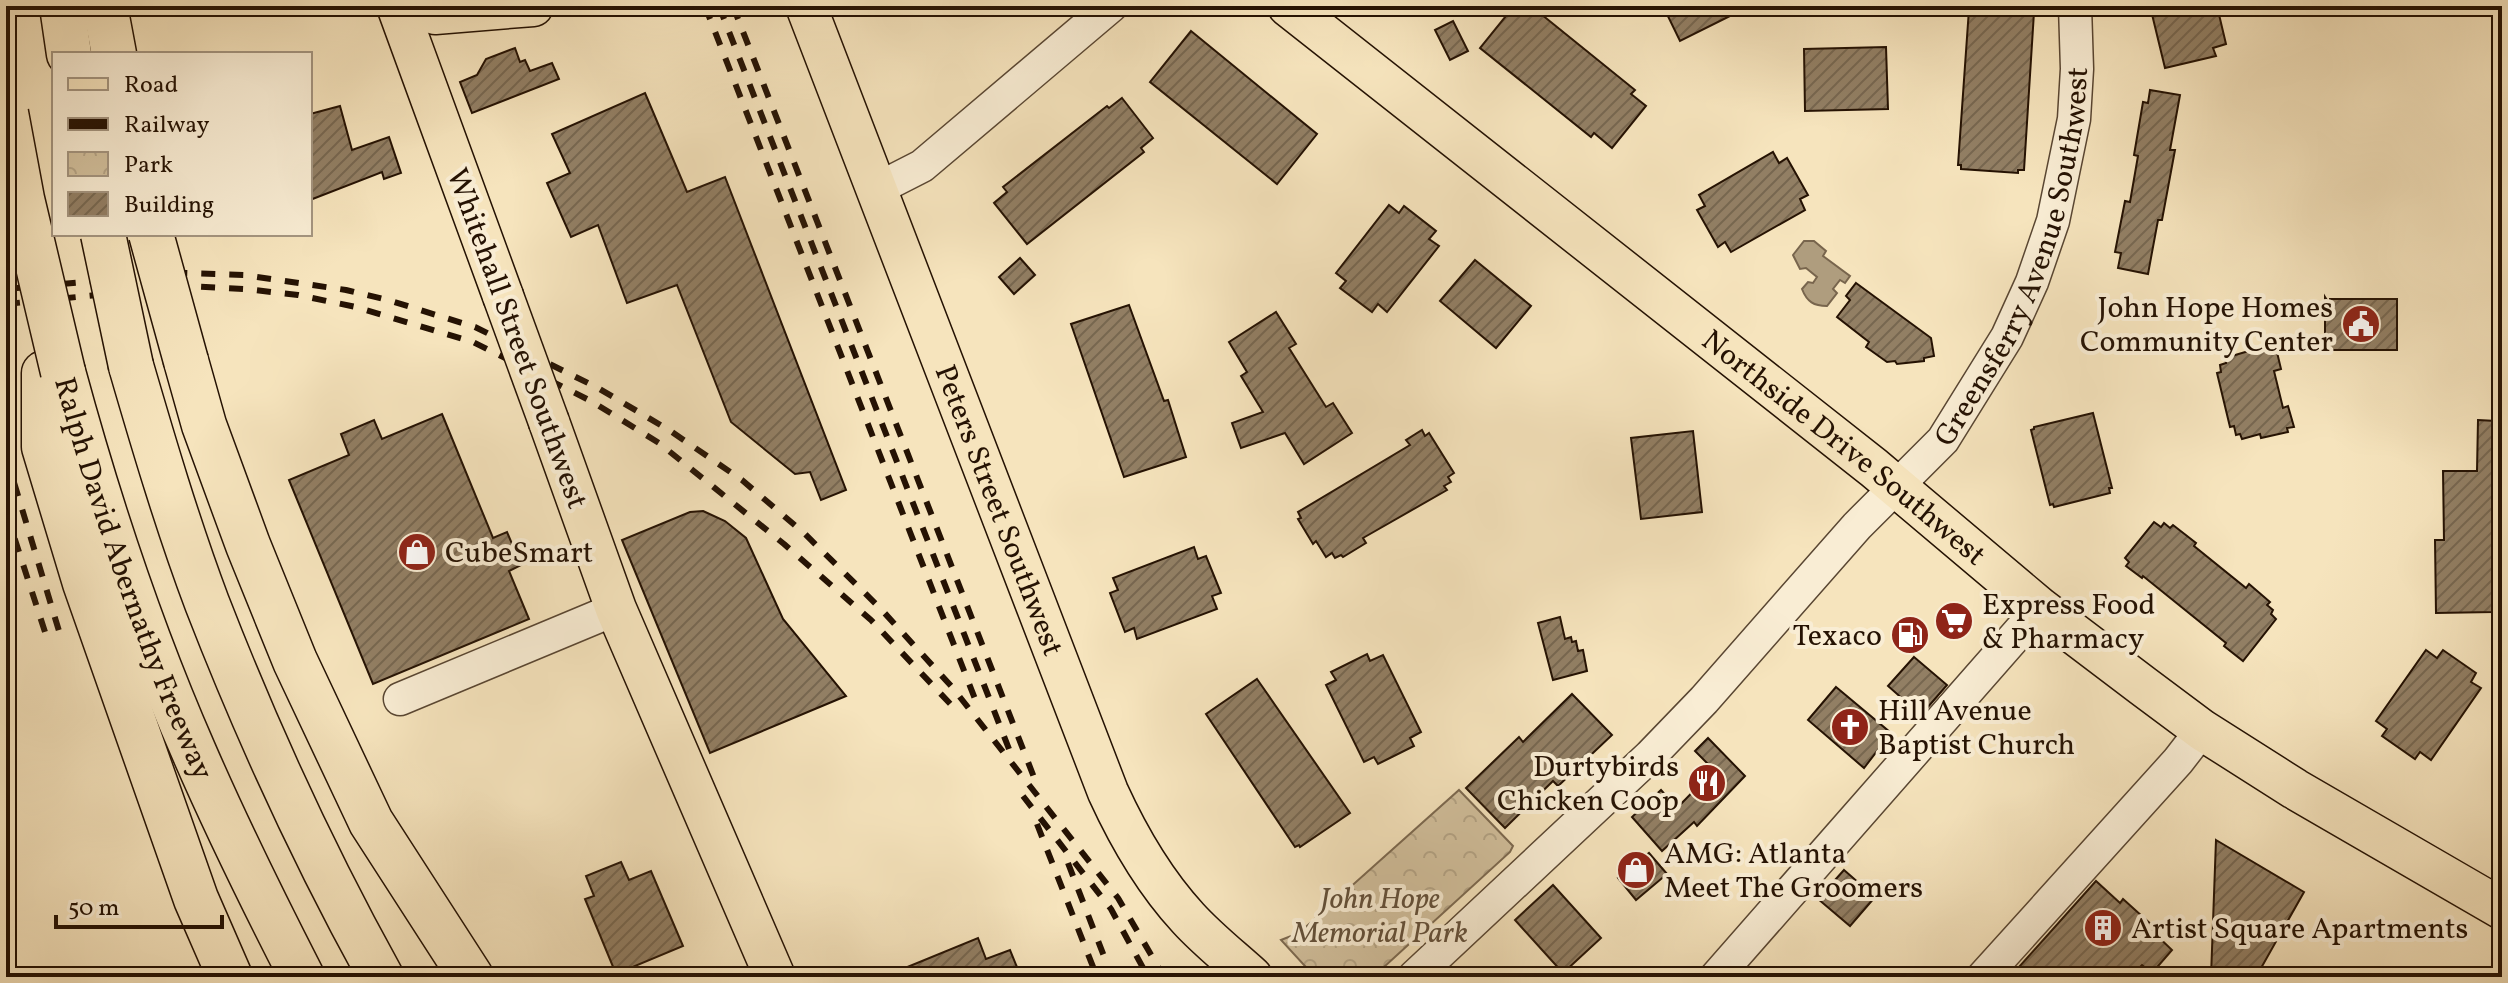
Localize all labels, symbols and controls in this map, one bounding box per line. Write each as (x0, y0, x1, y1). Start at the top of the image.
legend (52, 52, 312, 236)
street label: Greensferry Avenue Southwest (1925, 66, 2100, 455)
text: Road (124, 69, 178, 103)
text: Railway (124, 109, 210, 143)
text: Park (124, 149, 173, 183)
street label: Whitehall Street Southwest (435, 162, 597, 515)
text: Building (124, 189, 214, 223)
place label: John Hope Homes Community Center (2080, 288, 2333, 364)
public building icon: John Hope Homes Community Center (2340, 303, 2382, 345)
street label: Northside Drive Southwest (1692, 321, 1994, 577)
street label: Peters Street Southwest (923, 359, 1073, 662)
street label: Ralph David Abernathy Freeway (42, 372, 223, 787)
shop icon: CubeSmart (396, 531, 438, 573)
place label: CubeSmart (445, 533, 593, 575)
place label: Express Food & Pharmacy (1982, 585, 2156, 661)
supermarket icon: Express Food & Pharmacy (1933, 600, 1975, 642)
fuel station icon: Texaco (1889, 614, 1931, 656)
place label: Texaco (1792, 616, 1882, 658)
place label: Hill Avenue Baptist Church (1878, 691, 2075, 767)
church icon: Hill Avenue Baptist Church (1829, 706, 1871, 748)
place label: Durtybirds Chicken Coop (1497, 747, 1679, 823)
restaurant icon: Durtybirds Chicken Coop (1686, 762, 1728, 804)
place label: AMG: Atlanta Meet The Groomers (1664, 834, 1923, 910)
shop icon: AMG: Atlanta Meet The Groomers (1615, 849, 1657, 891)
scale bar (56, 879, 222, 929)
park label: John Hope Memorial Park (1291, 879, 1468, 955)
text: 50 m (68, 892, 120, 926)
building icon: Artist Square Apartments (2082, 907, 2124, 949)
place label: Artist Square Apartments (2131, 909, 2468, 951)

